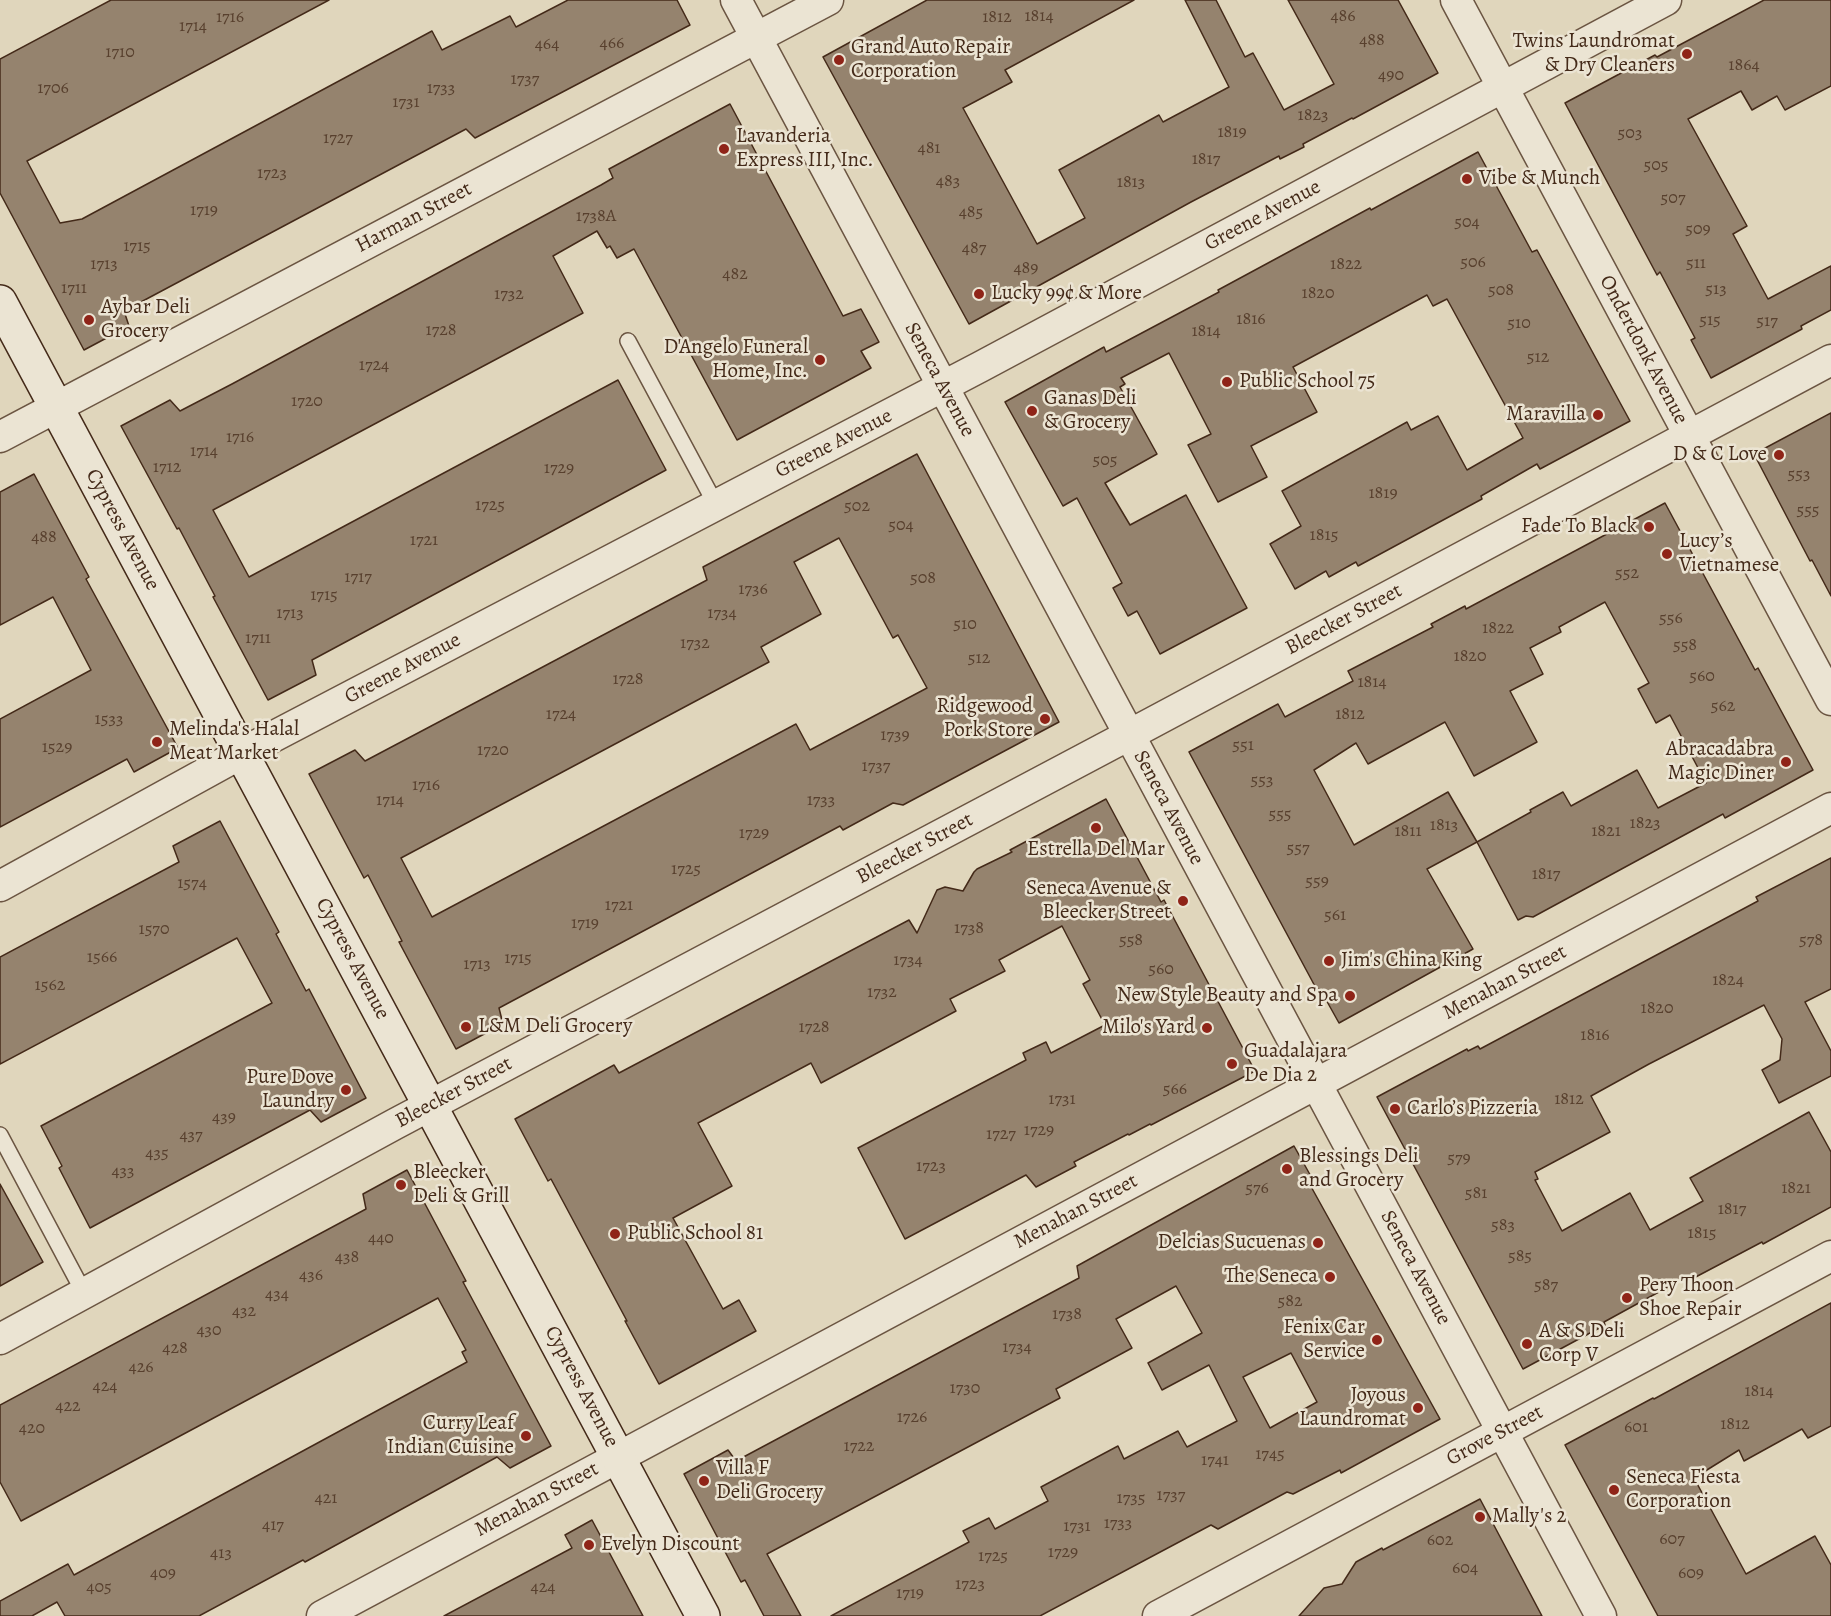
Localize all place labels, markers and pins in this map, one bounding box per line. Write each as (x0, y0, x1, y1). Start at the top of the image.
place label: Twins Laundromat & Dry Cleaners (1513, 29, 1675, 79)
place label: Grand Auto Repair Corporation (851, 35, 1010, 85)
marker: Twins Laundromat & Dry Cleaners (1680, 47, 1694, 61)
marker: Grand Auto Repair Corporation (832, 53, 846, 67)
place label: Lavanderia Express III, Inc. (736, 124, 874, 174)
marker: Lavanderia Express III, Inc. (717, 142, 731, 156)
place label: Vibe & Munch (1479, 166, 1600, 192)
marker: Vibe & Munch (1460, 172, 1474, 186)
place label: Lucky 99¢ & More (991, 281, 1142, 307)
marker: Lucky 99¢ & More (972, 287, 986, 301)
place label: Aybar Deli Grocery (101, 295, 190, 345)
marker: Aybar Deli Grocery (82, 313, 96, 327)
place label: D'Angelo Funeral Home, Inc. (663, 335, 808, 385)
marker: D'Angelo Funeral Home, Inc. (813, 353, 827, 367)
place label: Public School 75 (1239, 369, 1376, 395)
marker: Public School 75 (1220, 375, 1234, 389)
place label: Ganas Deli & Grocery (1044, 386, 1137, 436)
place label: Maravilla (1506, 402, 1586, 428)
marker: Ganas Deli & Grocery (1025, 404, 1039, 418)
marker: Maravilla (1591, 408, 1605, 422)
place label: D & C Love (1673, 442, 1767, 468)
marker: D & C Love (1772, 448, 1786, 462)
place label: Fade To Black (1521, 514, 1637, 540)
marker: Fade To Black (1642, 520, 1656, 534)
place label: Lucy’s Vietnamese (1679, 529, 1779, 579)
marker: Lucy’s Vietnamese (1660, 547, 1674, 561)
place label: Ridgewood Pork Store (937, 694, 1033, 744)
marker: Ridgewood Pork Store (1038, 712, 1052, 726)
place label: Melinda's Halal Meat Market (169, 717, 299, 767)
marker: Melinda's Halal Meat Market (150, 735, 164, 749)
place label: Abracadabra Magic Diner (1666, 737, 1774, 787)
marker: Abracadabra Magic Diner (1779, 755, 1793, 769)
marker: Estrella Del Mar (1089, 821, 1103, 835)
place label: Estrella Del Mar (1027, 837, 1165, 863)
place label: Seneca Avenue & Bleecker Street (1026, 876, 1171, 926)
marker: Seneca Avenue & Bleecker Street (1176, 894, 1190, 908)
place label: Jim's China King (1341, 948, 1482, 974)
marker: Jim's China King (1322, 954, 1336, 968)
place label: New Style Beauty and Spa (1117, 983, 1338, 1009)
marker: New Style Beauty and Spa (1343, 989, 1357, 1003)
place label: L&M Deli Grocery (478, 1014, 632, 1040)
place label: Milo's Yard (1102, 1015, 1195, 1041)
marker: L&M Deli Grocery (459, 1020, 473, 1034)
marker: Milo's Yard (1200, 1021, 1214, 1035)
place label: Guadalajara De Dia 2 (1244, 1039, 1347, 1089)
marker: Guadalajara De Dia 2 (1225, 1057, 1239, 1071)
place label: Pure Dove Laundry (246, 1065, 334, 1115)
marker: Pure Dove Laundry (339, 1083, 353, 1097)
place label: Carlo’s Pizzeria (1407, 1096, 1538, 1122)
marker: Carlo’s Pizzeria (1388, 1102, 1402, 1116)
place label: Blessings Deli and Grocery (1299, 1144, 1419, 1194)
place label: Bleecker Deli & Grill (413, 1160, 509, 1210)
marker: Blessings Deli and Grocery (1280, 1162, 1294, 1176)
marker: Bleecker Deli & Grill (394, 1178, 408, 1192)
place label: Public School 81 (627, 1221, 763, 1247)
marker: Public School 81 (608, 1227, 622, 1241)
place label: Delcias Sucuenas (1158, 1230, 1306, 1256)
marker: Delcias Sucuenas (1311, 1236, 1325, 1250)
place label: The Seneca (1224, 1264, 1318, 1290)
marker: The Seneca (1323, 1270, 1337, 1284)
place label: Pery Thoon Shoe Repair (1639, 1273, 1742, 1323)
marker: Pery Thoon Shoe Repair (1620, 1291, 1634, 1305)
place label: Fenix Car Service (1283, 1315, 1365, 1365)
place label: A & S Deli Corp V (1539, 1319, 1625, 1369)
marker: Fenix Car Service (1370, 1333, 1384, 1347)
marker: A & S Deli Corp V (1520, 1337, 1534, 1351)
place label: Joyous Laundromat (1299, 1383, 1406, 1433)
marker: Joyous Laundromat (1411, 1401, 1425, 1415)
place label: Curry Leaf Indian Cuisine (387, 1411, 514, 1461)
marker: Curry Leaf Indian Cuisine (519, 1429, 533, 1443)
place label: Villa F Deli Grocery (716, 1456, 823, 1506)
place label: Seneca Fiesta Corporation (1626, 1465, 1740, 1515)
marker: Villa F Deli Grocery (697, 1474, 711, 1488)
marker: Seneca Fiesta Corporation (1607, 1483, 1621, 1497)
place label: Mally's 2 (1492, 1504, 1567, 1530)
marker: Mally's 2 (1473, 1510, 1487, 1524)
place label: Evelyn Discount (601, 1532, 739, 1558)
marker: Evelyn Discount (582, 1538, 596, 1552)

